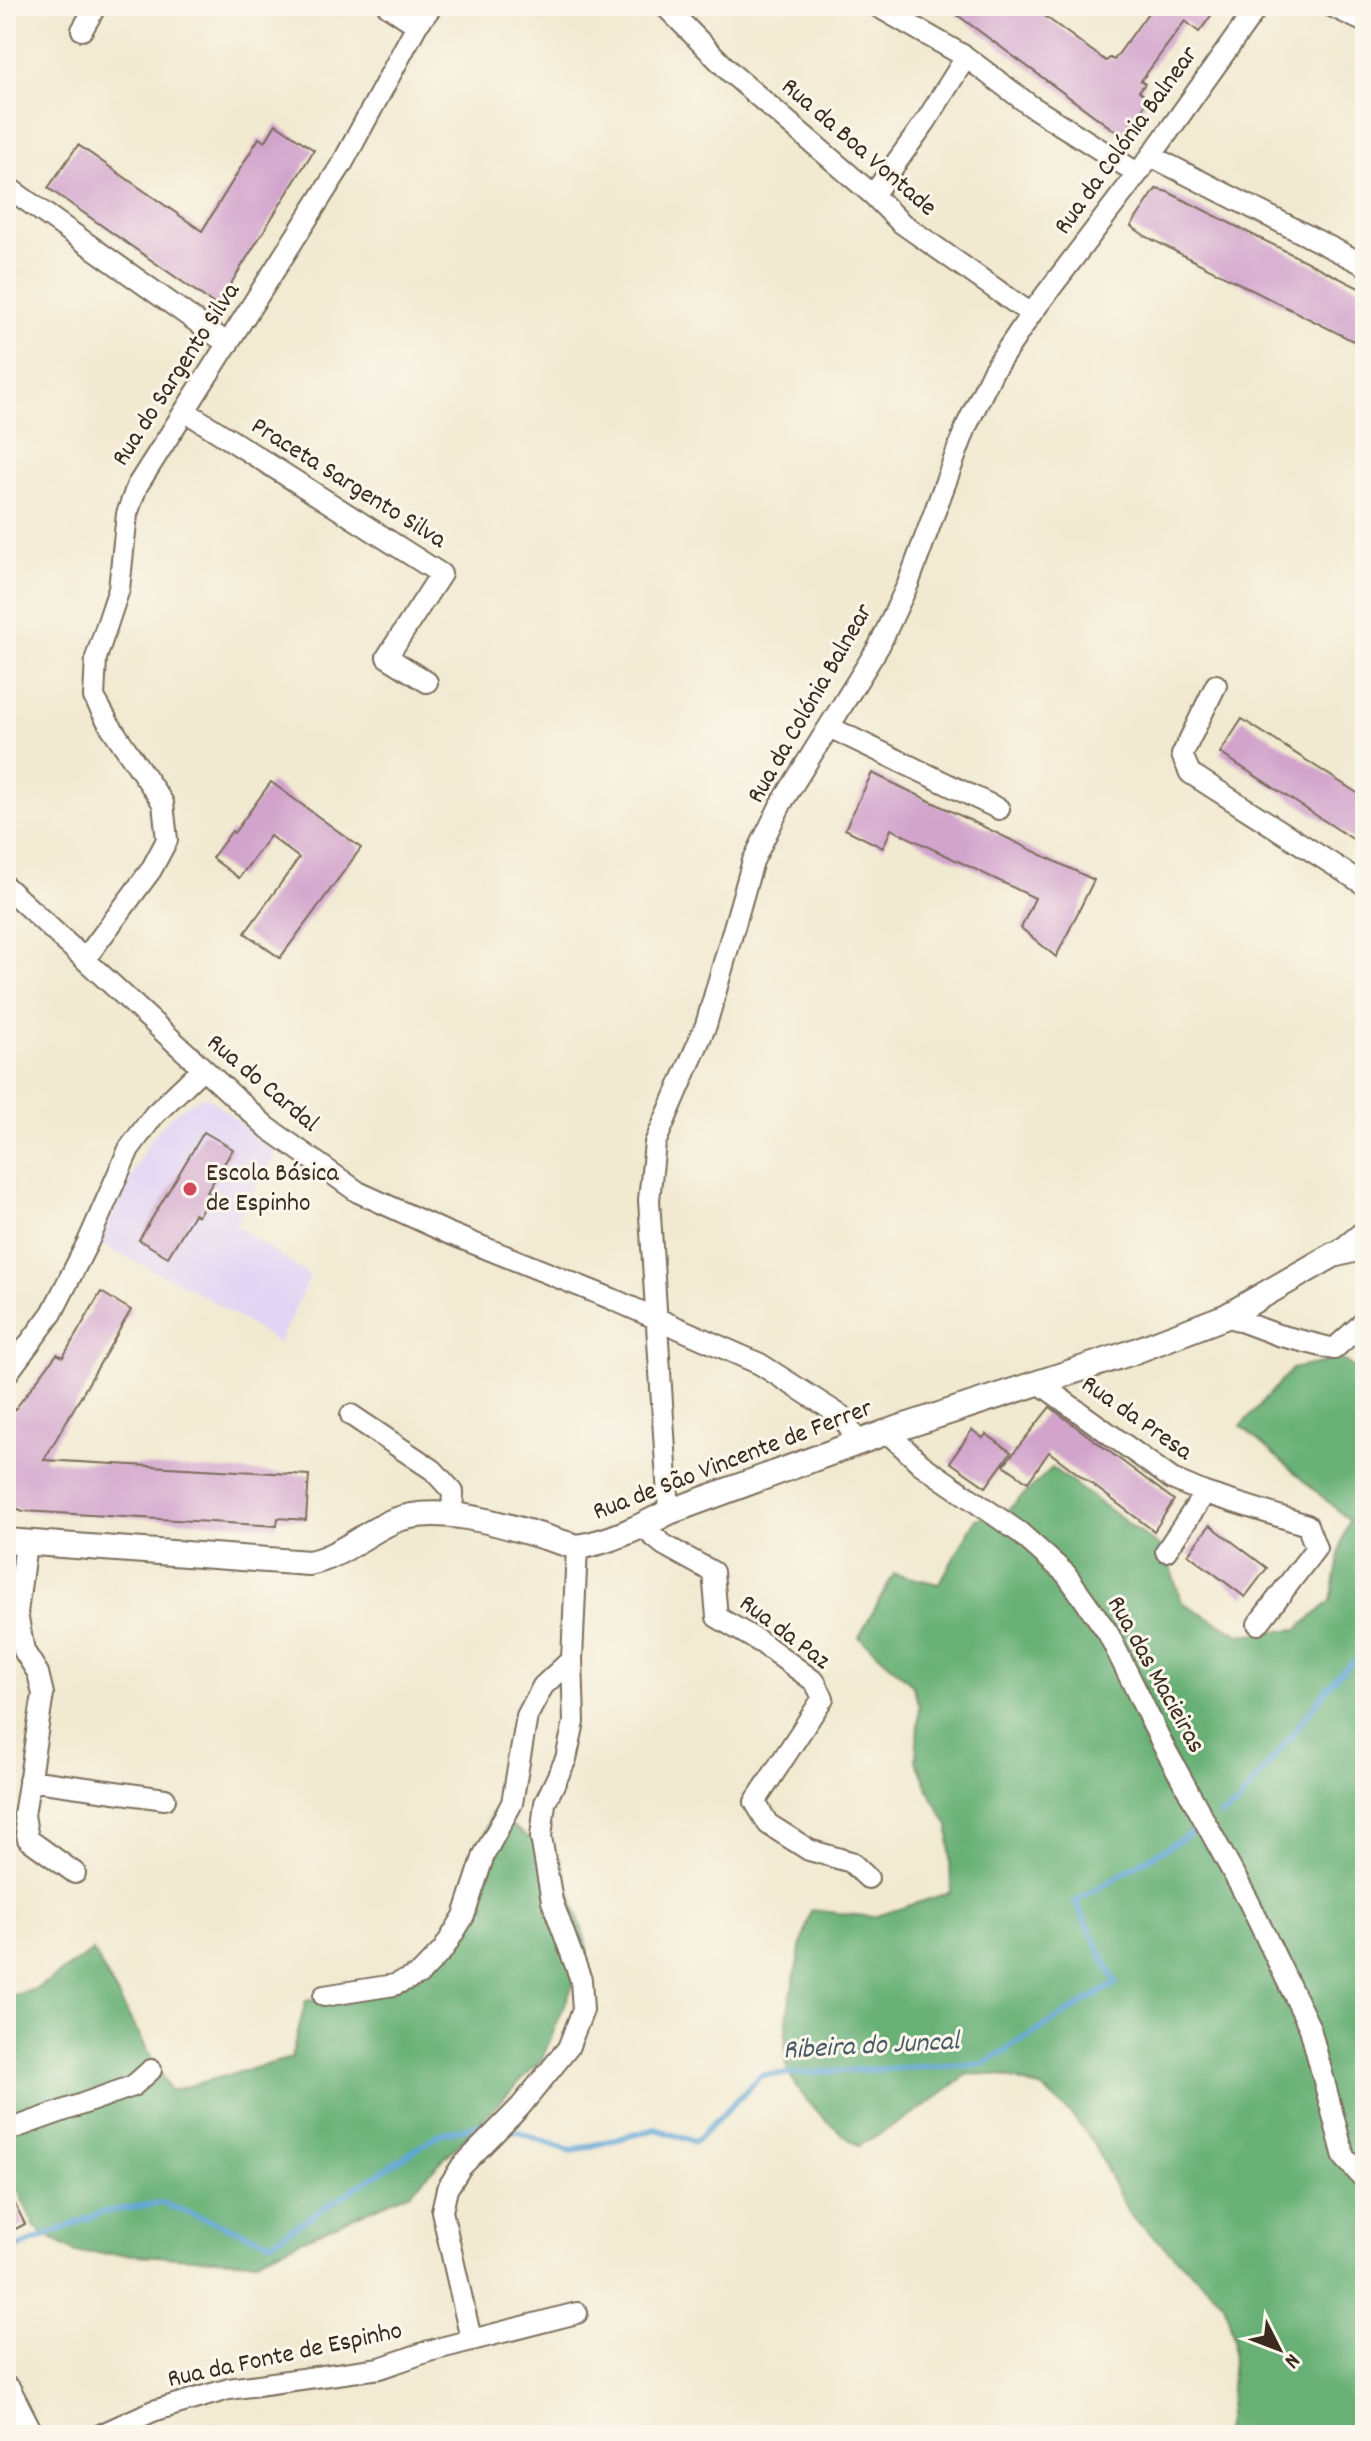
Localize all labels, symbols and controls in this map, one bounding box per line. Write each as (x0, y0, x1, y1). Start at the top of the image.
street label: Rua da Colónia Balnear (1046, 39, 1208, 243)
street label: Rua da Boa Vontade (772, 70, 944, 226)
street label: Rua do Sargento Silva (104, 275, 251, 474)
street label: Praceta Sargento Silva (243, 409, 453, 559)
street label: Rua da Colónia Balnear (739, 597, 884, 811)
street label: Rua do Cardal (198, 1026, 326, 1142)
place label: Escola Básica de Espinho (206, 1156, 340, 1223)
marker: Escola Básica de Espinho (181, 1180, 199, 1198)
street label: Rua da Presa (1073, 1367, 1200, 1471)
street label: Rua de São Vincente de Ferrer (588, 1390, 878, 1531)
street label: Rua da Paz (730, 1586, 838, 1680)
street label: Rua das Macieiras (1096, 1590, 1214, 1760)
water label: Ribeira do Juncal (782, 2023, 963, 2073)
north arrow (1239, 2309, 1319, 2389)
street label: Rua da Fonte de Espinho (164, 2313, 406, 2399)
text: N (1276, 2346, 1306, 2375)

